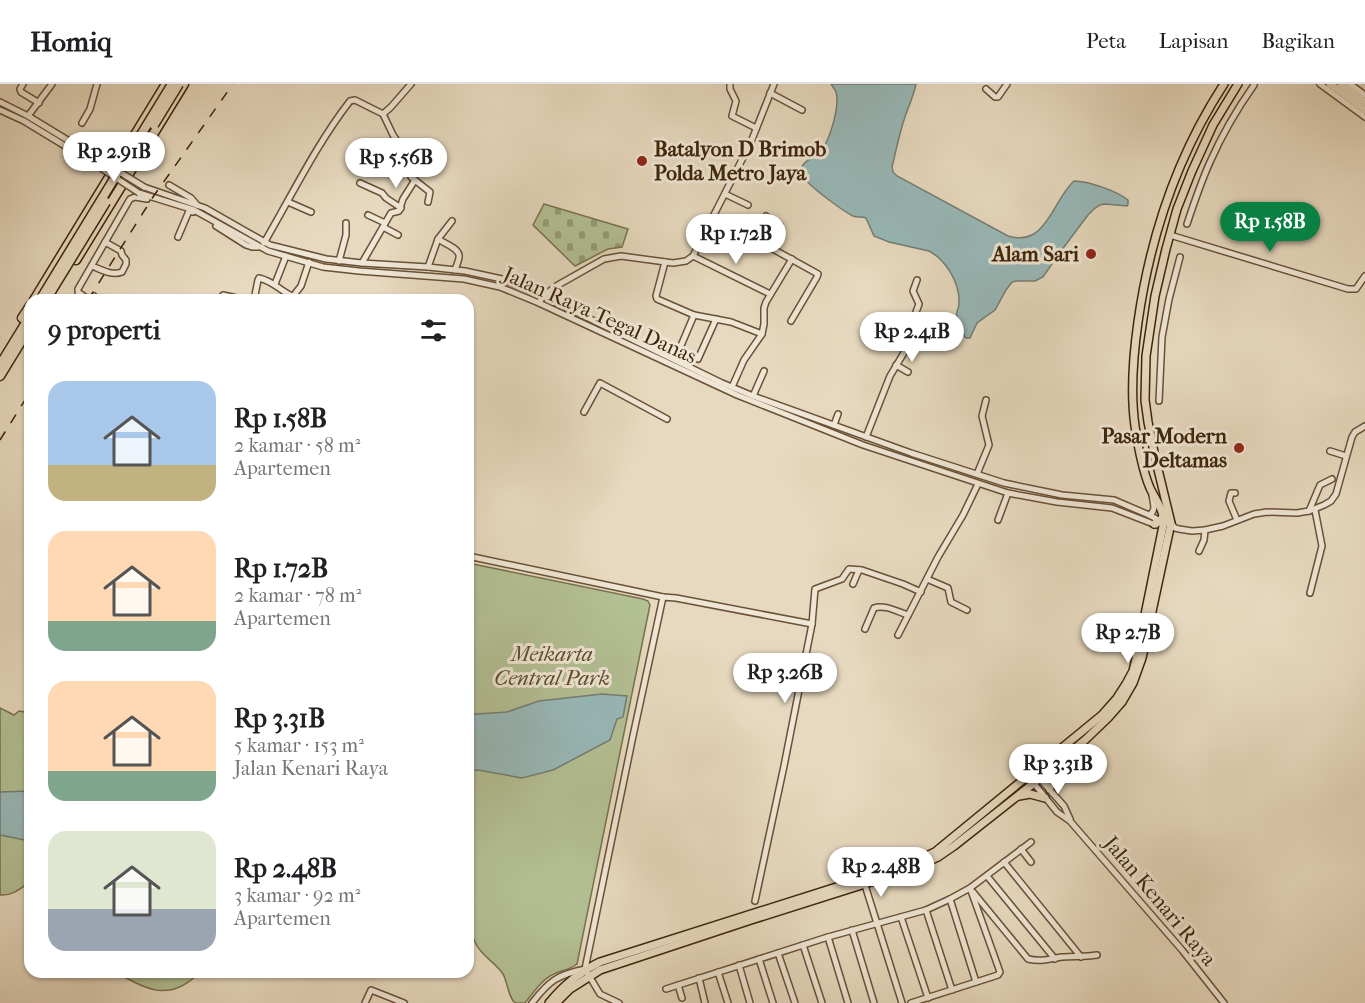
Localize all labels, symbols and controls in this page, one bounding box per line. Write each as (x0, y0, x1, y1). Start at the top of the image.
text: Homiq (30, 25, 112, 58)
text: Peta (1086, 29, 1126, 53)
text: Lapisan (1159, 29, 1228, 53)
text: Bagikan (1261, 29, 1335, 53)
pin: Rp 2.91B (52, 132, 176, 183)
place label: Batalyon D Brimob Polda Metro Jaya (654, 137, 826, 185)
pin: Rp 5.56B (334, 138, 458, 189)
text: Rp 2.91B (77, 140, 151, 163)
text: Rp 5.56B (359, 146, 433, 169)
marker: Batalyon D Brimob Polda Metro Jaya (635, 154, 649, 168)
pin: Rp 1.58B (1208, 202, 1332, 253)
text: Rp 1.58B (1234, 210, 1306, 233)
pin: Rp 1.72B (674, 214, 798, 265)
text: Rp 1.72B (700, 222, 772, 245)
place label: Alam Sari (990, 242, 1080, 266)
marker: Alam Sari (1084, 247, 1098, 261)
street label: Jalan Raya Tegal Danas (498, 261, 701, 369)
pin: Rp 2.41B (850, 312, 974, 363)
icon: filters (417, 314, 450, 347)
text: 9 properti (48, 315, 160, 346)
text: Rp 2.41B (874, 320, 950, 343)
text: Rp 1.58B (234, 403, 327, 434)
icon: home (96, 405, 168, 477)
place label: Pasar Modern Deltamas (1101, 424, 1228, 472)
text: 2 kamar · 58 m² (234, 434, 360, 457)
marker: Pasar Modern Deltamas (1232, 441, 1246, 455)
text: Apartemen (234, 457, 331, 480)
text: Rp 1.72B (234, 553, 328, 584)
icon: home (96, 555, 168, 627)
text: 2 kamar · 78 m² (234, 584, 361, 607)
text: Apartemen (234, 607, 331, 630)
pin: Rp 2.7B (1073, 613, 1183, 664)
text: Rp 2.7B (1095, 621, 1161, 644)
park label: Meikarta Central Park (494, 642, 610, 690)
pin: Rp 3.26B (723, 653, 847, 704)
text: Rp 3.26B (747, 661, 823, 684)
text: Rp 3.31B (234, 703, 325, 734)
icon: home (96, 705, 168, 777)
text: 5 kamar · 153 m² (234, 734, 364, 757)
pin: Rp 3.31B (996, 744, 1120, 795)
text: Rp 3.31B (1023, 752, 1093, 775)
text: Jalan Kenari Raya (234, 757, 388, 780)
street label: Jalan Kenari Raya (1098, 830, 1221, 971)
pin: Rp 2.48B (819, 847, 943, 898)
text: Rp 2.48B (234, 853, 337, 884)
icon: home (96, 855, 168, 927)
text: Rp 2.48B (841, 855, 921, 878)
text: 3 kamar · 92 m² (234, 884, 360, 907)
text: Apartemen (234, 907, 331, 930)

